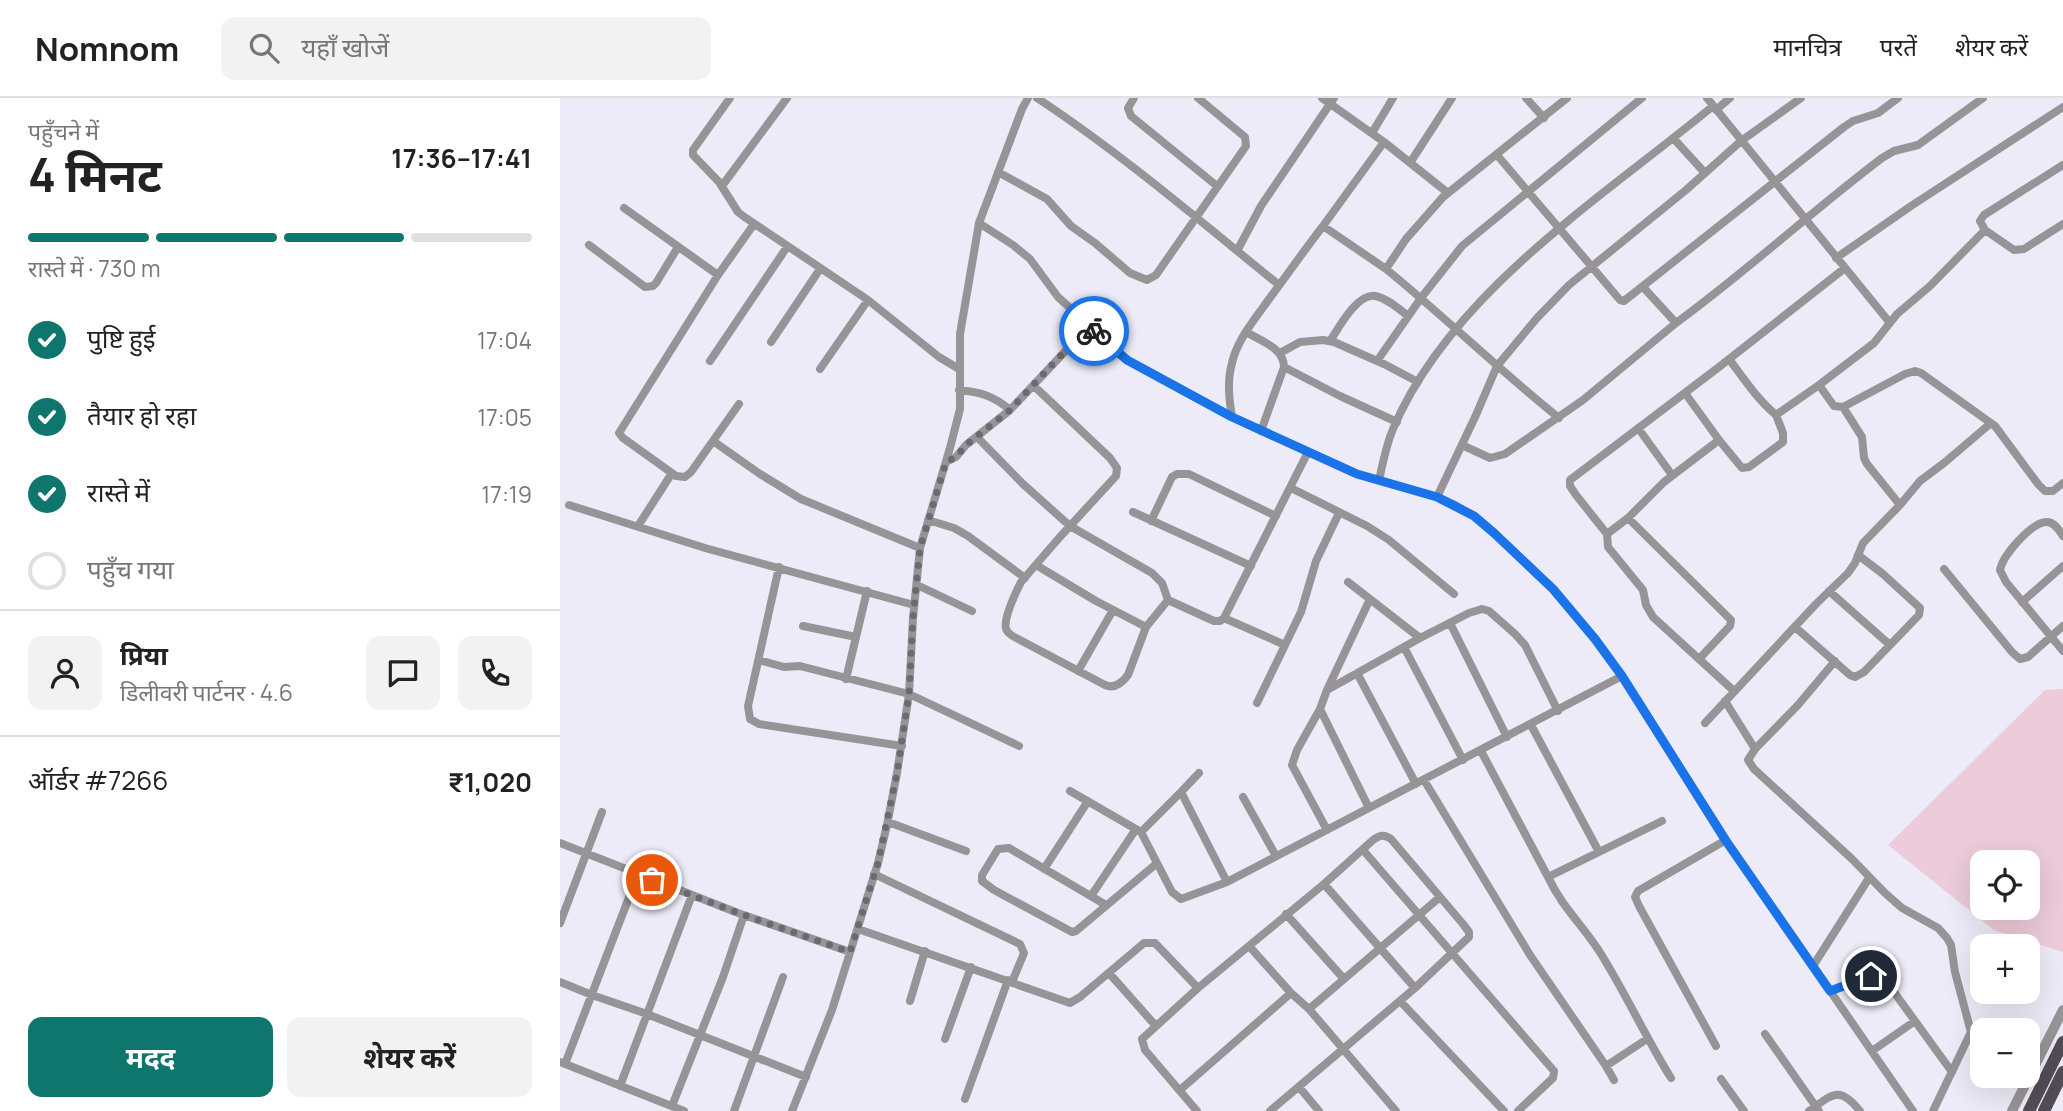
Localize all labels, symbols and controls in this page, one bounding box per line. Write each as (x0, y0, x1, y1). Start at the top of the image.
search box (221, 17, 711, 80)
text: Nomnom (35, 26, 179, 71)
icon: search (245, 29, 283, 67)
text: यहाँ खोजें (301, 29, 389, 65)
text: मानचित्र (1773, 30, 1842, 63)
text: परतें (1880, 30, 1917, 63)
text: शेयर करें (1955, 30, 2028, 63)
text: पहुँचने में (28, 115, 99, 147)
text: 17:36–17:41 (391, 140, 532, 176)
text: 4 मिनट (28, 143, 162, 206)
text: रास्ते में · 730 m (28, 252, 161, 284)
courier (1059, 296, 1129, 366)
icon: bike (1075, 312, 1113, 350)
text: पुष्टि हुई (87, 320, 155, 356)
icon: check (28, 321, 66, 359)
text: 17:04 (477, 324, 532, 356)
text: तैयार हो रहा (87, 397, 196, 433)
icon: check (28, 398, 66, 436)
text: 17:05 (477, 401, 532, 433)
text: रास्ते में (87, 474, 150, 510)
icon: check (28, 475, 66, 513)
text: 17:19 (481, 478, 532, 510)
text: पहुँच गया (87, 551, 174, 587)
button: person (28, 636, 102, 710)
button: chat (366, 636, 440, 710)
button: phone (458, 636, 532, 710)
text: प्रिया (120, 637, 168, 673)
text: डिलीवरी पार्टनर · 4.6 (120, 676, 293, 708)
text: ऑर्डर #7266 (28, 762, 168, 798)
text: ₹1,020 (448, 764, 532, 800)
pin (622, 850, 682, 910)
map controls (1970, 850, 2040, 1088)
button: locate (1970, 850, 2040, 920)
icon: bag (633, 861, 671, 899)
button: + (1970, 934, 2040, 1004)
pin (1841, 946, 1901, 1006)
icon: home (1852, 957, 1890, 995)
button: मदद (28, 1017, 273, 1097)
button: शेयर करें (287, 1017, 532, 1097)
button: − (1970, 1018, 2040, 1088)

